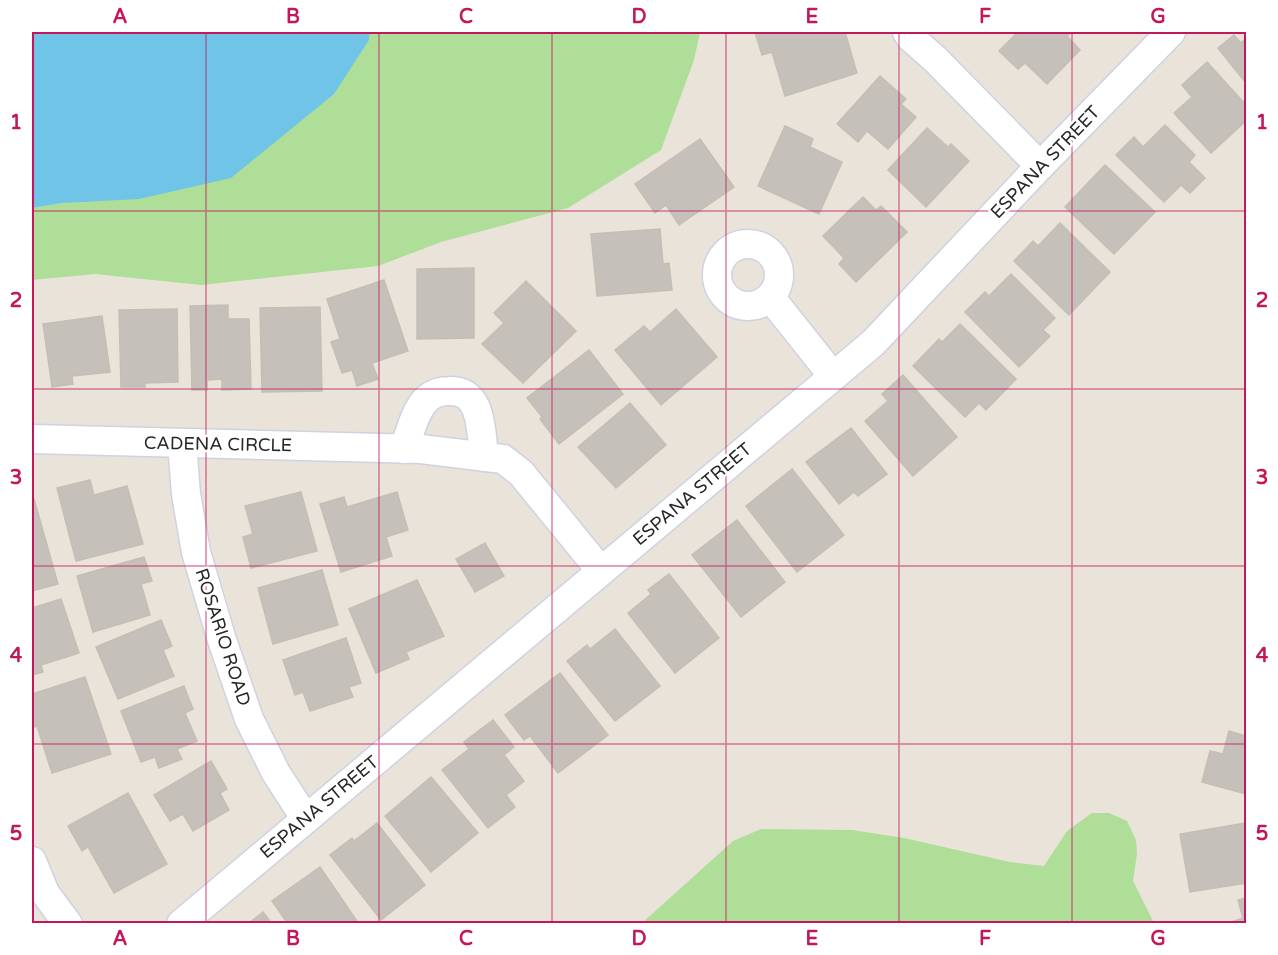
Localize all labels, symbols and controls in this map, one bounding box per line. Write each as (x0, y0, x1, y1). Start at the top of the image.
text: A (113, 5, 128, 29)
text: B (286, 5, 300, 29)
text: C (459, 5, 473, 29)
text: D (631, 5, 647, 29)
text: E (806, 5, 819, 29)
text: F (979, 5, 991, 29)
text: G (1150, 5, 1166, 29)
street label: ESPANA STREET (986, 101, 1104, 223)
text: 1 (10, 111, 22, 135)
text: 1 (1256, 111, 1268, 135)
text: 2 (10, 289, 22, 313)
text: 2 (1256, 289, 1268, 313)
street label: CADENA CIRCLE (144, 432, 292, 456)
street label: ESPANA STREET (628, 438, 756, 550)
text: 3 (10, 466, 22, 490)
text: 3 (1256, 466, 1268, 490)
street label: ROSARIO ROAD (190, 565, 256, 709)
text: 4 (10, 644, 23, 668)
text: 4 (1256, 644, 1269, 668)
street label: ESPANA STREET (255, 751, 383, 863)
text: 5 (10, 822, 22, 846)
text: 5 (1256, 822, 1268, 846)
text: A (113, 927, 128, 951)
text: B (286, 927, 300, 951)
text: C (459, 927, 473, 951)
text: D (631, 927, 647, 951)
text: E (806, 927, 819, 951)
text: F (979, 927, 991, 951)
text: G (1150, 927, 1166, 951)

